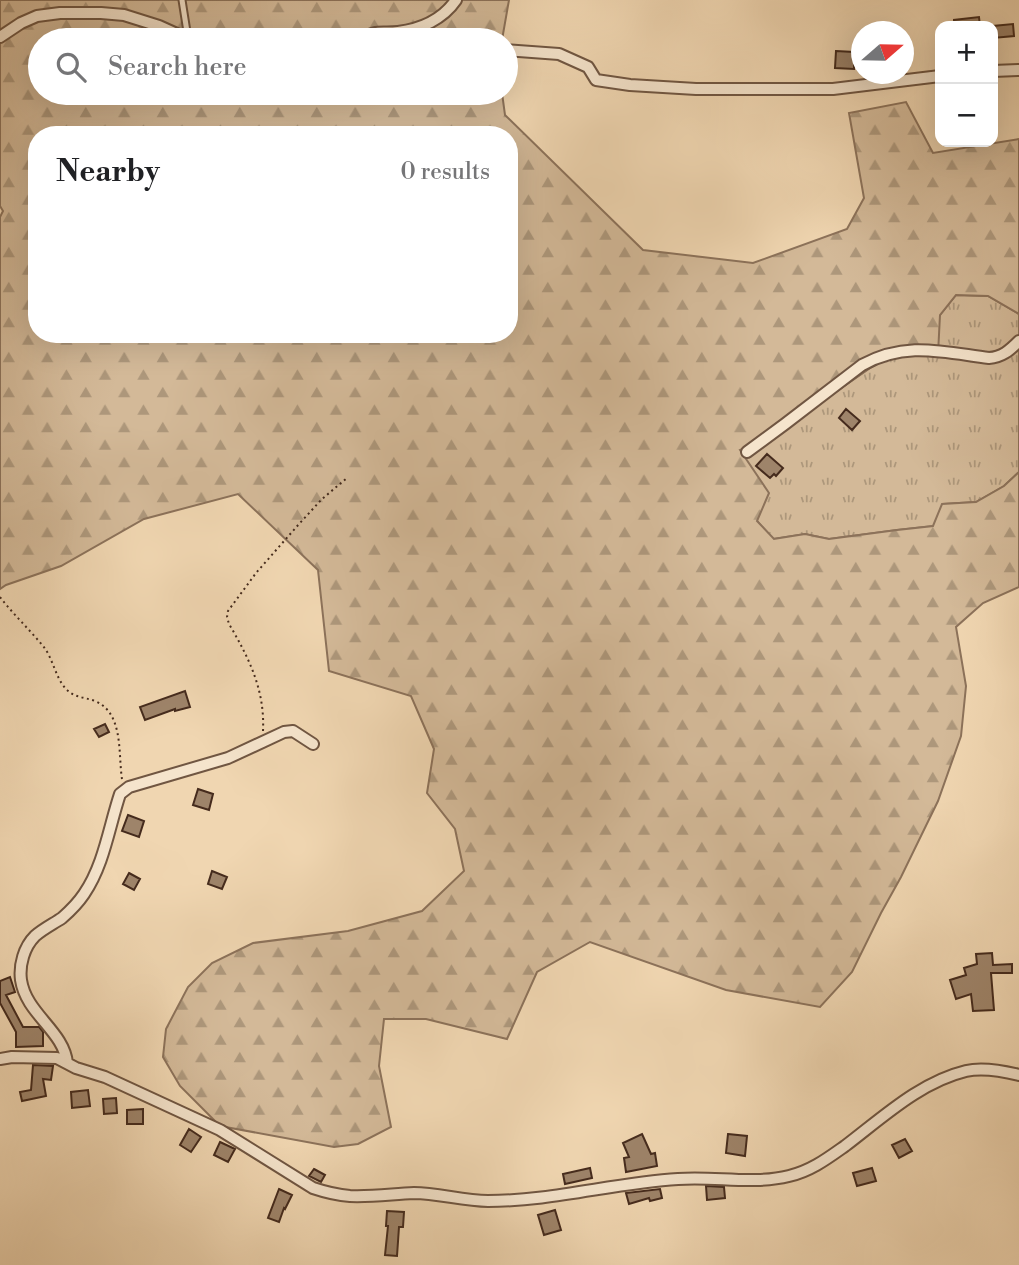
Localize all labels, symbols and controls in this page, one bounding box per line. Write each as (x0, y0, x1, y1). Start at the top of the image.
north arrow (851, 21, 914, 84)
map controls (935, 21, 998, 147)
button: + (935, 21, 998, 84)
search box (28, 28, 518, 105)
icon: search (52, 48, 90, 86)
text: Search here (108, 51, 247, 83)
button: − (935, 84, 998, 147)
text: Nearby (56, 153, 160, 191)
text: 0 results (400, 158, 490, 186)

